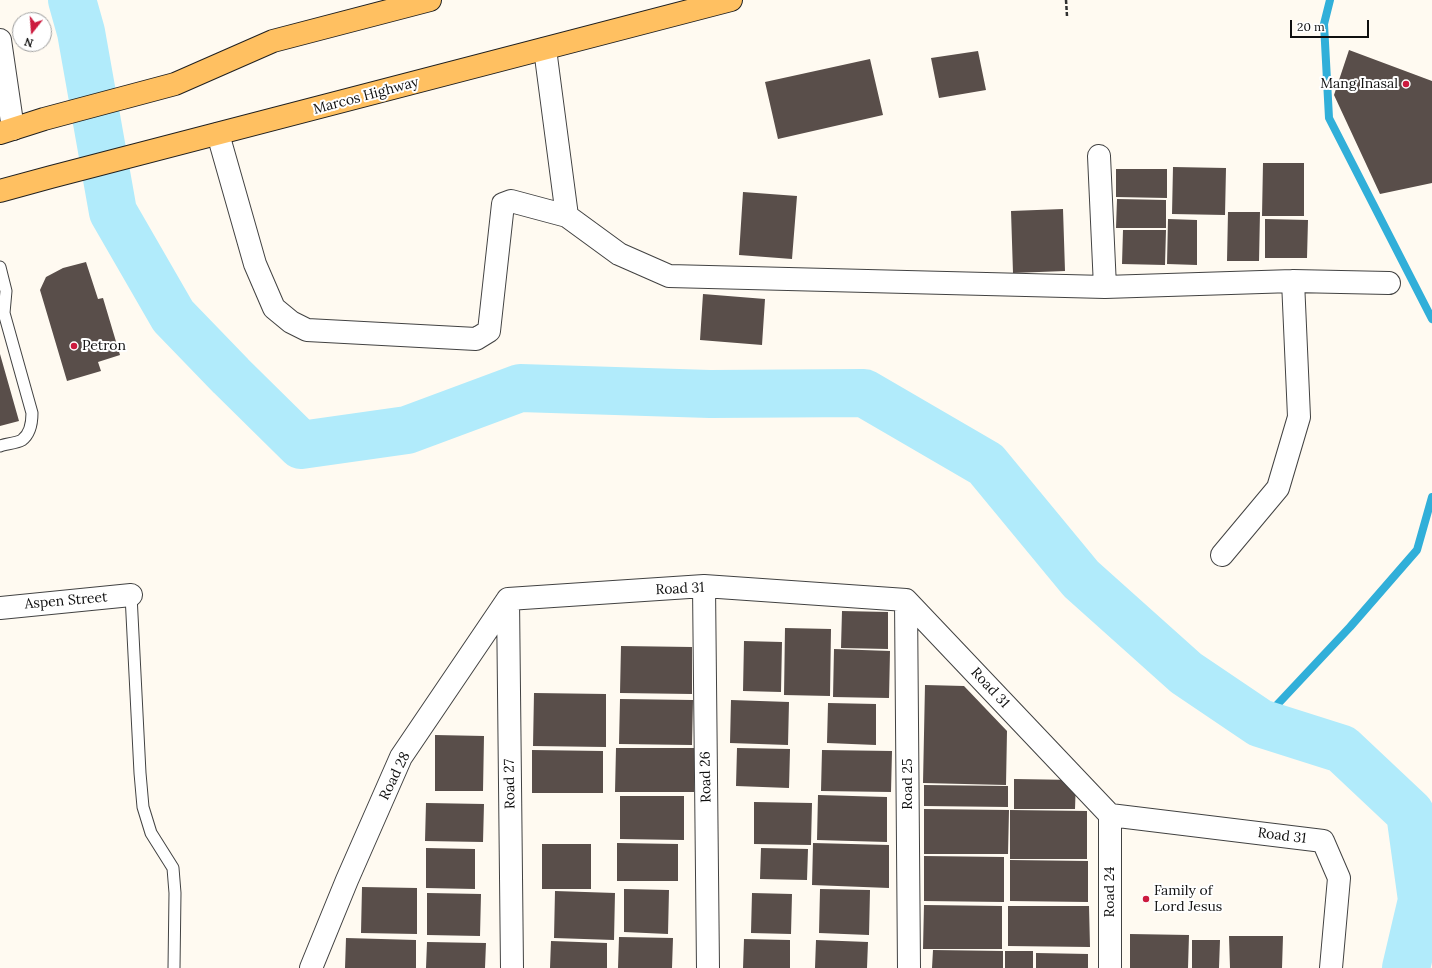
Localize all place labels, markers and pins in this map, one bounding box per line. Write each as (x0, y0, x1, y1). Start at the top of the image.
place label: Mang Inasal (1320, 76, 1398, 92)
marker: Mang Inasal (1401, 79, 1411, 89)
place label: Petron (82, 338, 126, 354)
marker: Petron (69, 341, 79, 351)
place label: Family of Lord Jesus (1154, 883, 1222, 916)
marker: Family of Lord Jesus (1141, 894, 1151, 904)

